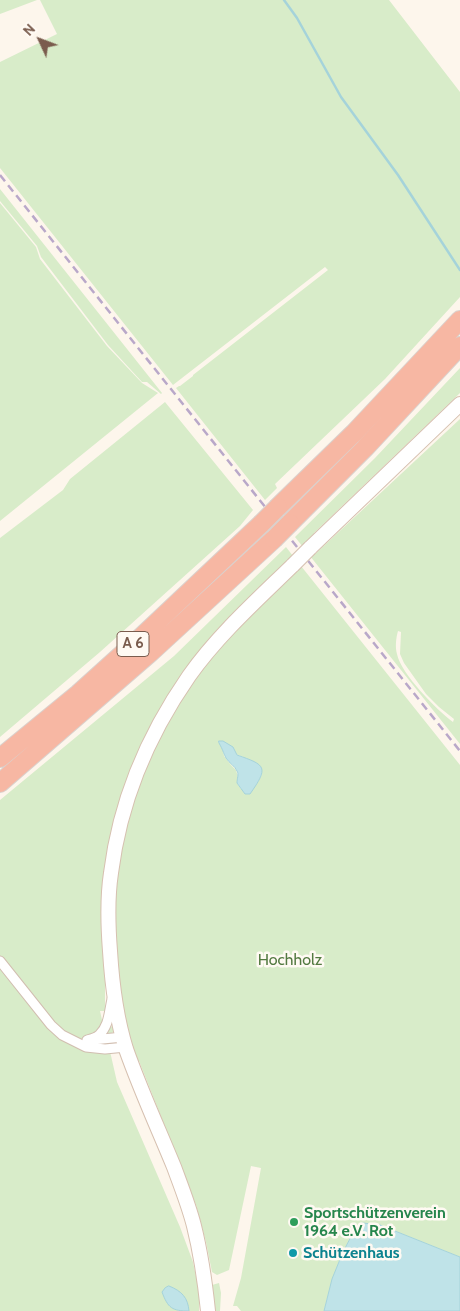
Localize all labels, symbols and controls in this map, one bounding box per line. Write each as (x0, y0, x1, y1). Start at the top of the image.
north arrow (15, 15, 65, 65)
text: N (19, 20, 39, 40)
road number: A 6 (117, 632, 149, 656)
park label: Hochholz (258, 950, 322, 970)
place label: Sportschützenverein 1964 e.V. Rot (304, 1203, 446, 1241)
marker: Sportschützenverein 1964 e.V. Rot (288, 1216, 300, 1228)
place label: Schützenhaus (303, 1243, 399, 1263)
marker: Schützenhaus (287, 1247, 299, 1259)

